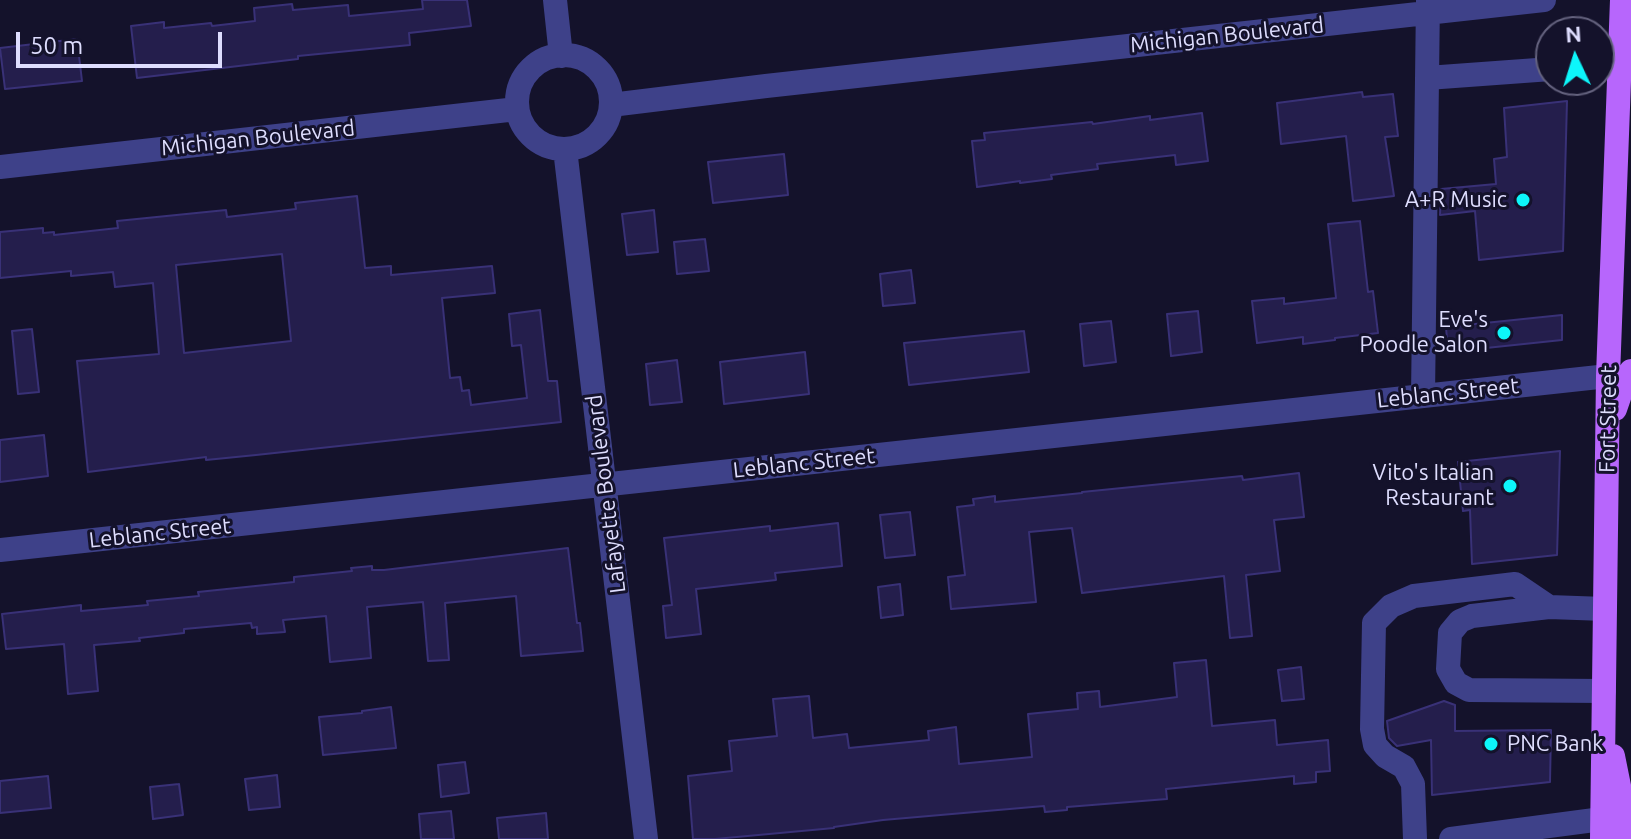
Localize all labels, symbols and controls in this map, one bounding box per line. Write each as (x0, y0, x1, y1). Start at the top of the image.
street label: Michigan Boulevard (1129, 12, 1325, 58)
scale bar (20, 16, 226, 66)
north arrow (1535, 16, 1615, 96)
text: N (1564, 21, 1582, 47)
text: 50 m (30, 32, 83, 59)
street label: Michigan Boulevard (160, 115, 356, 161)
place label: A+R Music (1405, 187, 1507, 213)
marker: A+R Music (1514, 191, 1532, 209)
place label: Eve's Poodle Salon (1359, 307, 1488, 358)
marker: Eve's Poodle Salon (1495, 324, 1513, 342)
street label: Fort Street (1594, 365, 1622, 473)
street label: Leblanc Street (1376, 372, 1520, 414)
street label: Lafayette Boulevard (581, 393, 631, 595)
street label: Leblanc Street (732, 442, 876, 484)
place label: Vito's Italian Restaurant (1373, 460, 1494, 512)
marker: Vito's Italian Restaurant (1501, 477, 1519, 495)
street label: Leblanc Street (88, 512, 232, 554)
place label: PNC Bank (1507, 731, 1603, 757)
marker: PNC Bank (1482, 735, 1500, 753)

